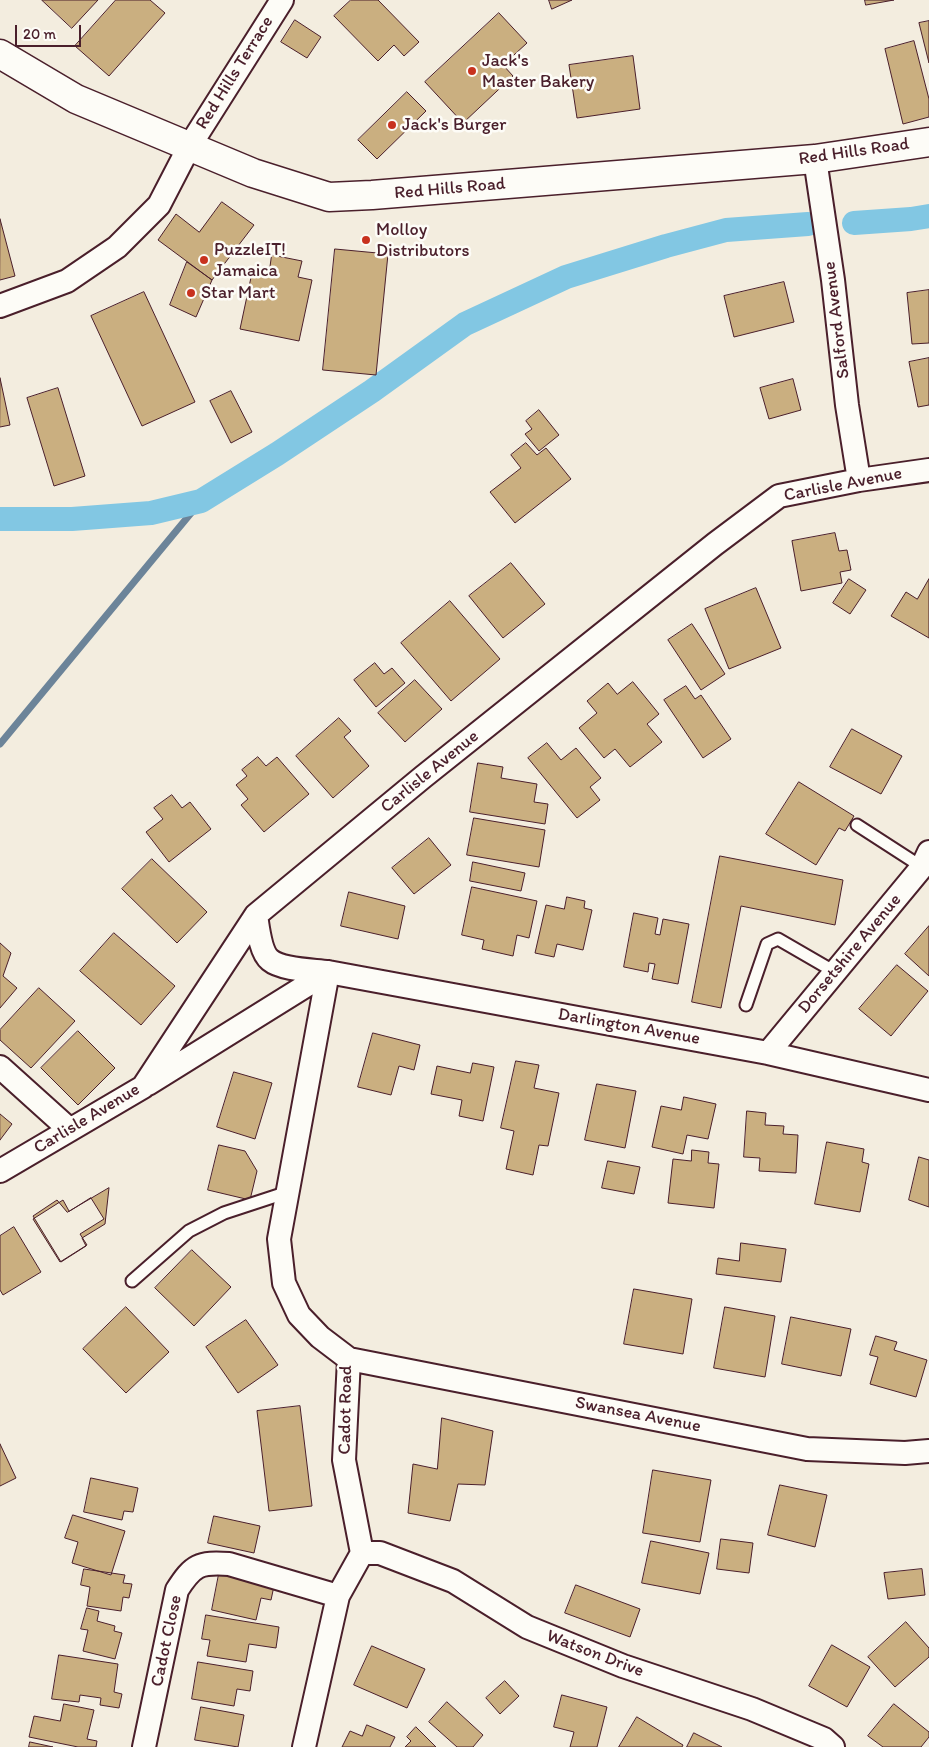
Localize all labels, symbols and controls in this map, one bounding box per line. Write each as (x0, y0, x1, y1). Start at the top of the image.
street label: Red Hills Terrace (192, 12, 278, 134)
scale bar (18, 15, 84, 47)
text: 20 m (23, 25, 56, 43)
place label: Jack's Master Bakery (482, 50, 594, 92)
marker: Jack's Master Bakery (466, 65, 478, 77)
place label: Jack's Burger (402, 114, 506, 136)
marker: Jack's Burger (386, 119, 398, 131)
street label: Red Hills Road (797, 134, 911, 170)
street label: Red Hills Road (394, 173, 506, 205)
place label: Molloy Distributors (376, 219, 469, 262)
marker: Molloy Distributors (360, 234, 372, 246)
place label: PuzzleIT! Jamaica (214, 239, 286, 282)
marker: PuzzleIT! Jamaica (198, 254, 210, 266)
street label: Salford Avenue (819, 260, 855, 380)
place label: Star Mart (201, 282, 276, 304)
marker: Star Mart (185, 287, 197, 299)
street label: Carlisle Avenue (782, 463, 904, 507)
street label: Carlisle Avenue (377, 726, 483, 818)
street label: Dorsetshire Avenue (794, 890, 906, 1018)
street label: Darlington Avenue (556, 1004, 702, 1050)
street label: Carlisle Avenue (30, 1079, 144, 1159)
street label: Cadot Road (334, 1365, 358, 1455)
street label: Swansea Avenue (573, 1392, 703, 1438)
street label: Cadot Close (147, 1593, 187, 1689)
street label: Watson Drive (543, 1626, 647, 1682)

